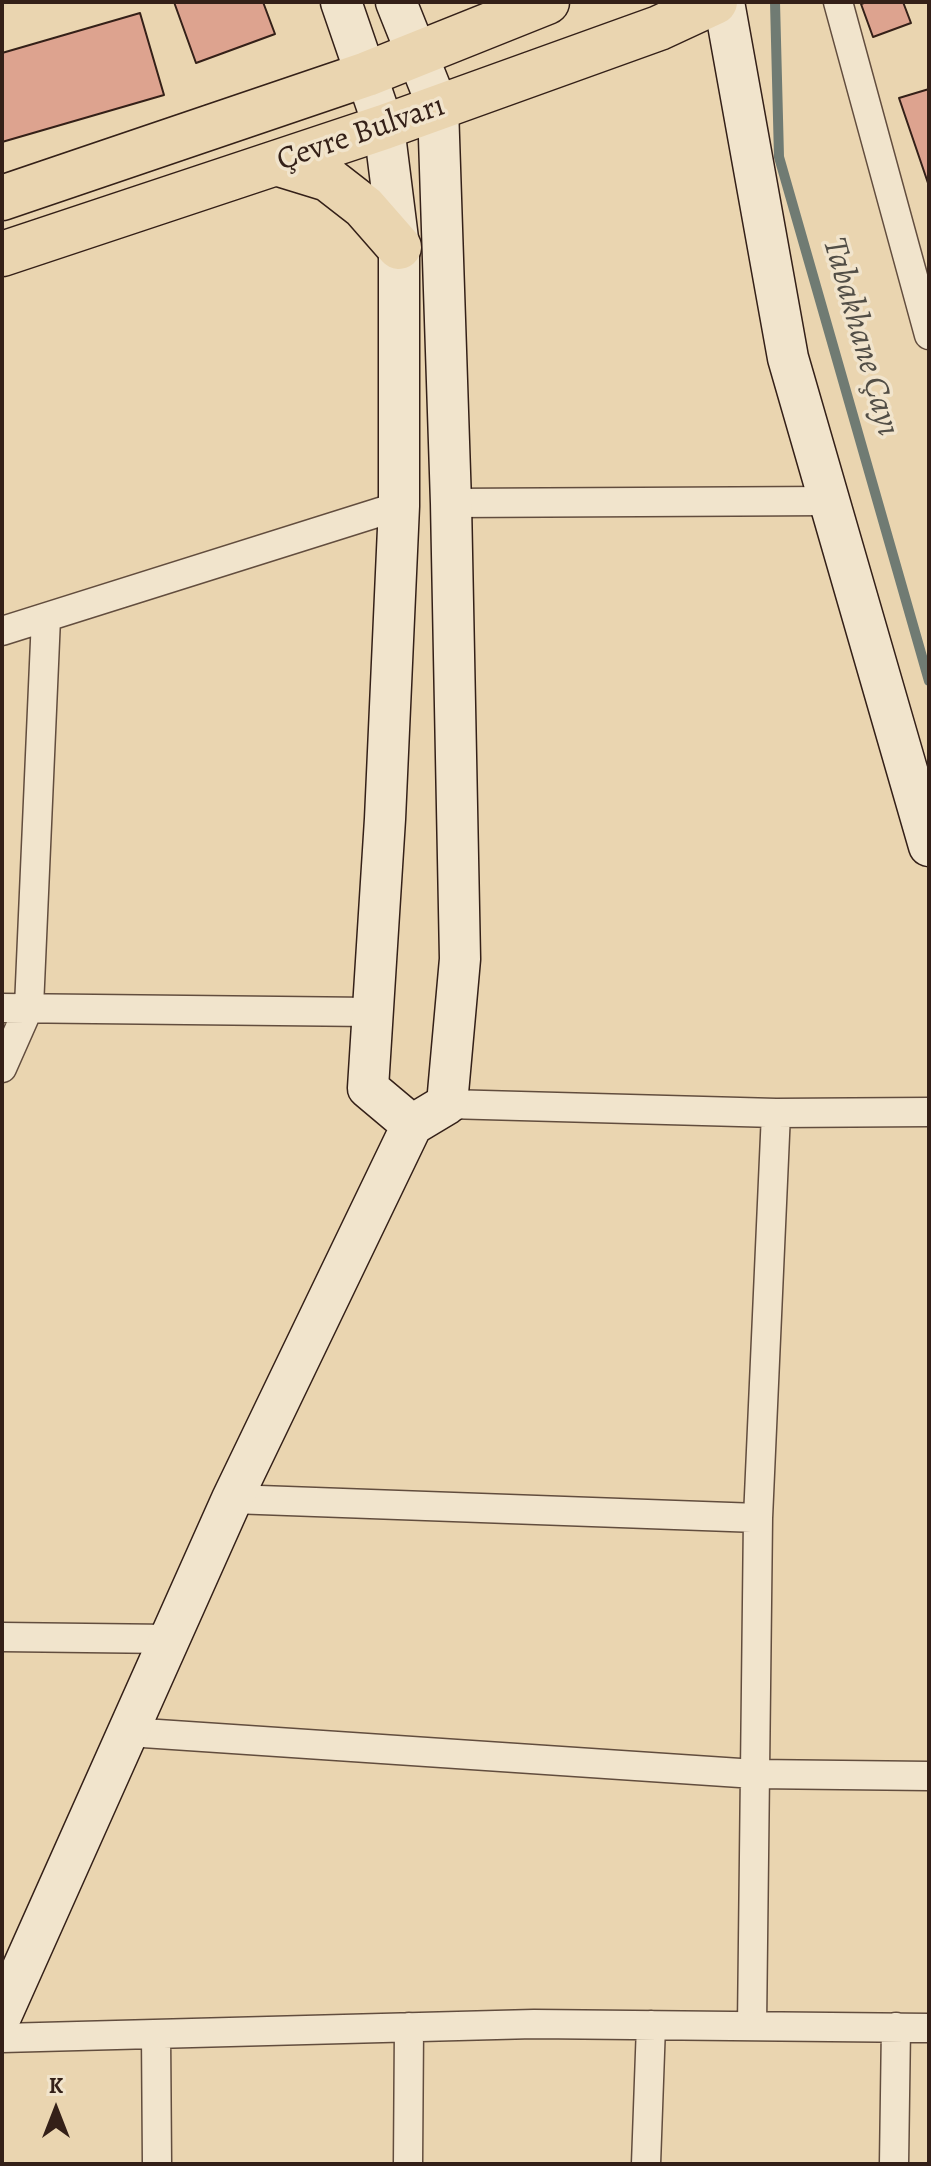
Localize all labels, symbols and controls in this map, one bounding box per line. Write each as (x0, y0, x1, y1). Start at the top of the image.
street label: Çevre Bulvarı (272, 87, 450, 181)
water label: Tabakhane Çayı (812, 233, 908, 441)
north arrow (16, 2070, 96, 2150)
text: K (49, 2071, 63, 2101)

